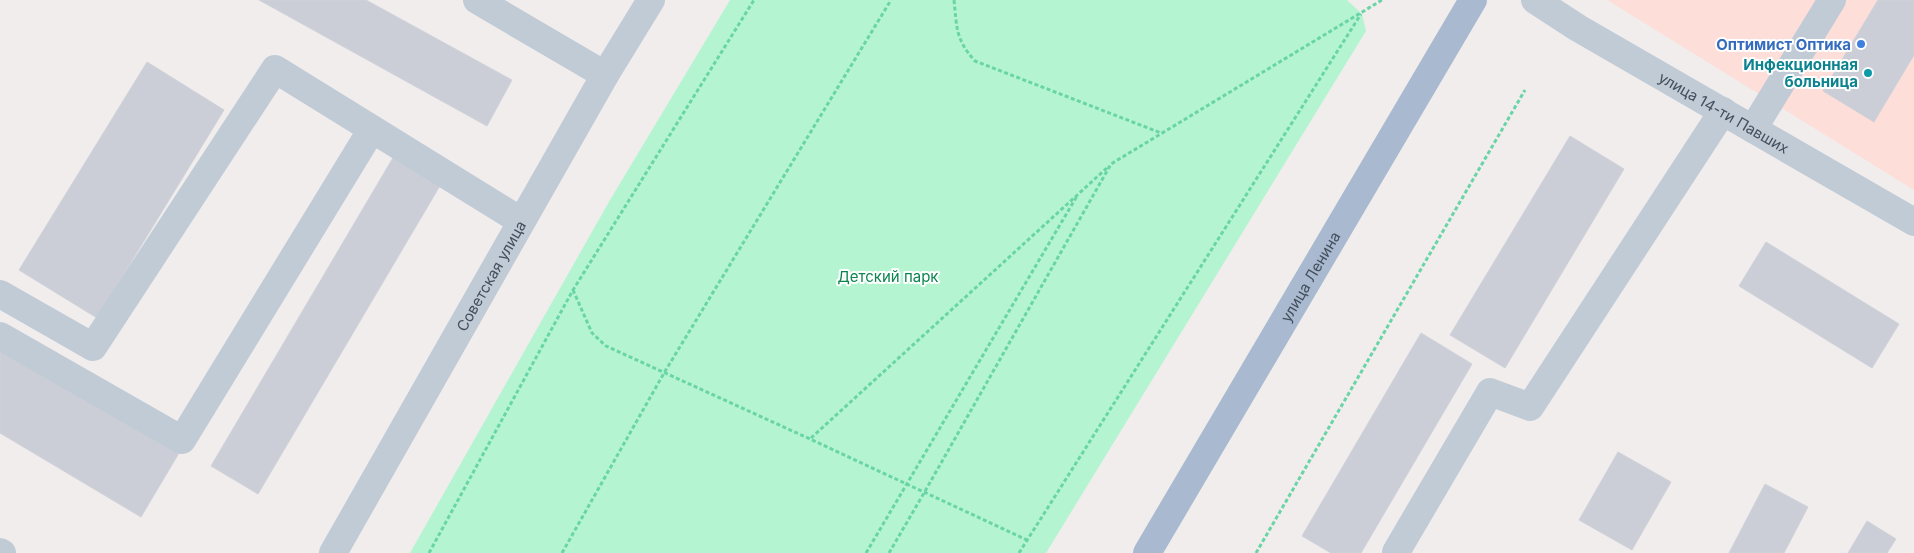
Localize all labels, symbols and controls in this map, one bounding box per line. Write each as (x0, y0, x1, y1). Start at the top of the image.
place label: Оптимист Оптика (1716, 35, 1851, 54)
marker: Оптимист Оптика (1855, 38, 1867, 50)
place label: Инфекционная больница (1743, 55, 1858, 91)
street label: улица 14-ти Павших (1655, 67, 1793, 157)
marker: Инфекционная больница (1862, 67, 1874, 79)
street label: Советская улица (452, 217, 530, 334)
street label: улица Ленина (1276, 228, 1344, 325)
park label: Детский парк (838, 267, 939, 286)

